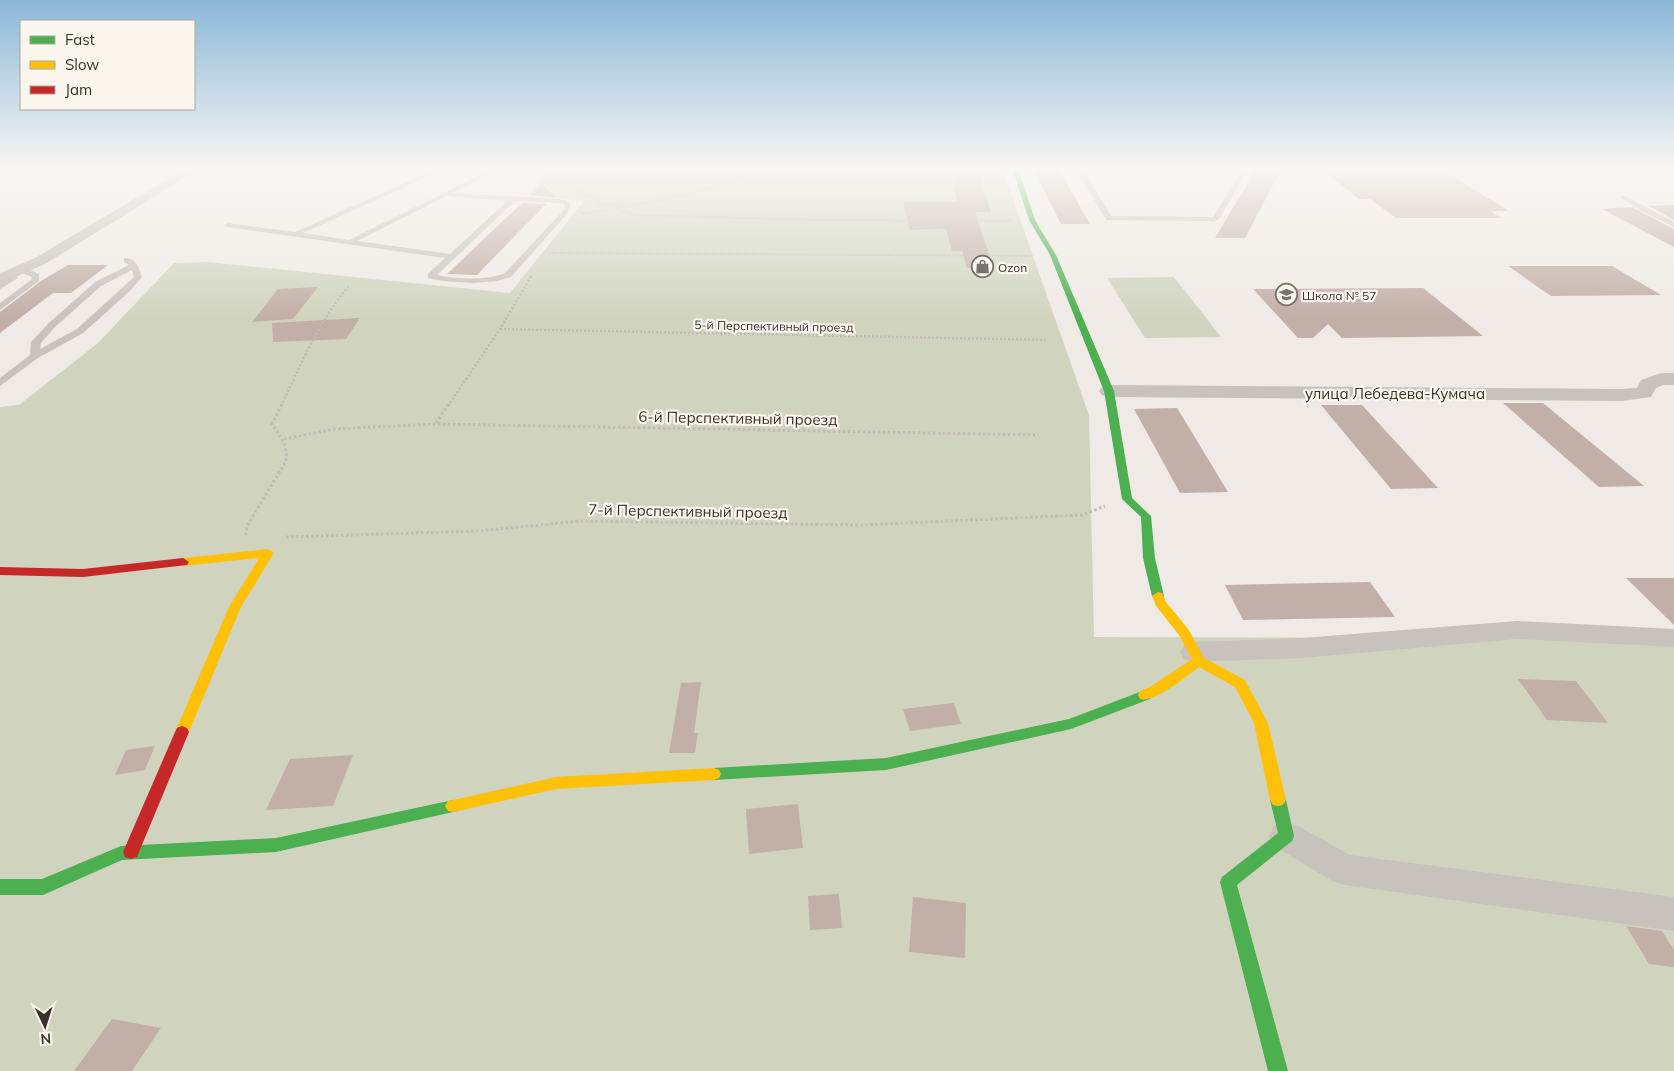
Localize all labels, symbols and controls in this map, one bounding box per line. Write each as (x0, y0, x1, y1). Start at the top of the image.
legend (20, 20, 195, 110)
text: Fast (65, 30, 95, 49)
text: Slow (65, 55, 99, 74)
text: Jam (65, 80, 92, 99)
shop icon: Ozon (970, 255, 994, 279)
place label: Ozon (998, 260, 1027, 275)
school or university icon: Школа № 57 (1274, 283, 1298, 307)
place label: Школа № 57 (1302, 288, 1376, 303)
street label: 5-й Перспективный проезд (694, 317, 854, 335)
street label: улица Лебедева-Кумача (1305, 384, 1485, 403)
street label: 6-й Перспективный проезд (638, 407, 838, 429)
street label: 7-й Перспективный проезд (588, 500, 788, 522)
north arrow (20, 1001, 70, 1051)
text: N (40, 1030, 52, 1048)

